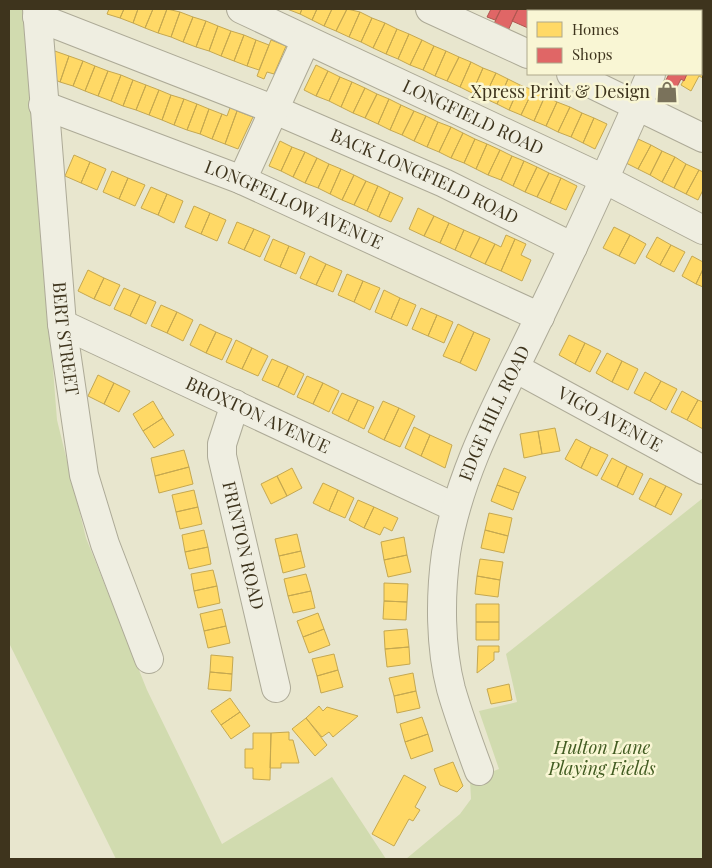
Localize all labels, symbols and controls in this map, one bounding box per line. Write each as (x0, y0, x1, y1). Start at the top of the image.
legend (527, 10, 702, 75)
text: Homes (572, 19, 619, 39)
text: Shops (572, 44, 613, 64)
street label: LONGFIELD ROAD (399, 73, 548, 160)
place label: Xpress Print & Design (471, 79, 650, 103)
shop icon: Xpress Print & Design (654, 79, 680, 105)
street label: BACK LONGFIELD ROAD (327, 122, 523, 229)
street label: LONGFELLOW AVENUE (202, 154, 387, 254)
street label: BERT STREET (48, 281, 85, 397)
street label: EDGE HILL ROAD (453, 341, 535, 484)
street label: BROXTON AVENUE (182, 370, 334, 459)
street label: VIGO AVENUE (553, 380, 667, 457)
street label: FRINTON ROAD (217, 479, 270, 612)
park label: Hulton Lane Playing Fields (547, 735, 656, 780)

